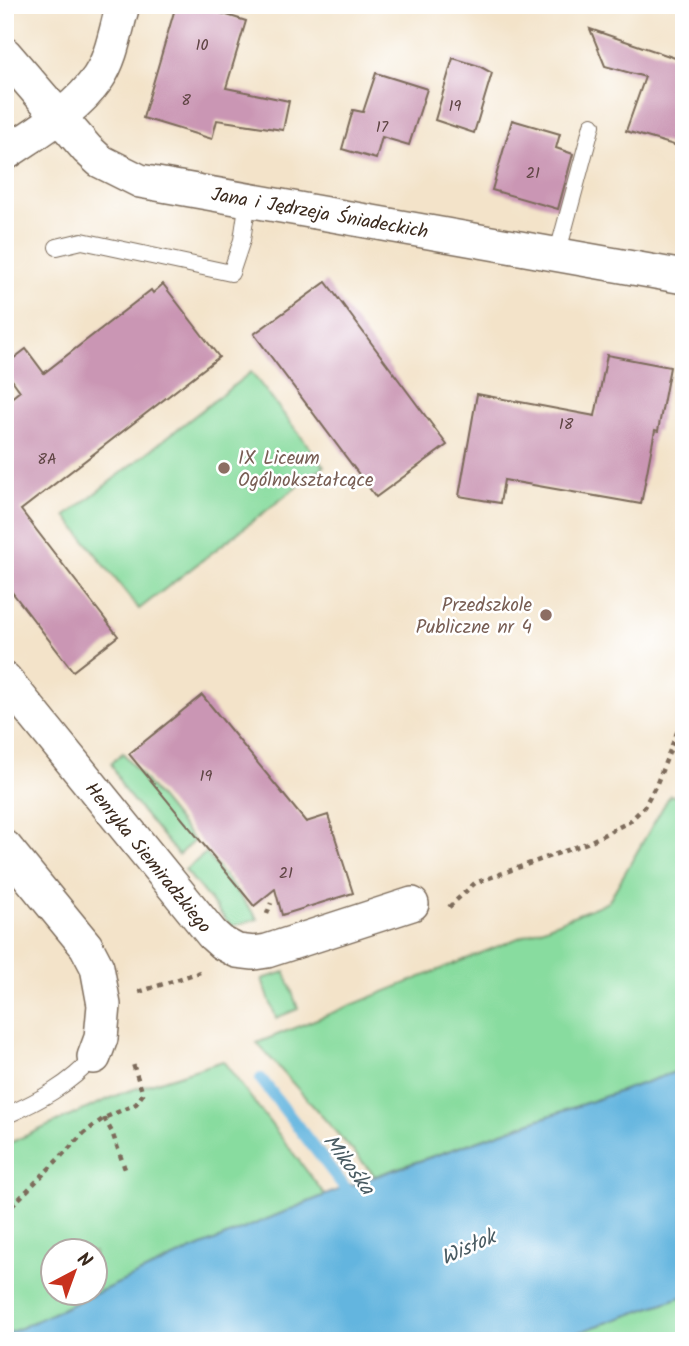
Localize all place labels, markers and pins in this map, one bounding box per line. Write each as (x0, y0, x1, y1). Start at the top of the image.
place label: IX Liceum Ogólnokształcące (238, 444, 374, 496)
marker: IX Liceum Ogólnokształcące (216, 460, 232, 476)
place label: Przedszkole Publiczne nr 4 (416, 591, 532, 643)
marker: Przedszkole Publiczne nr 4 (538, 607, 554, 623)

